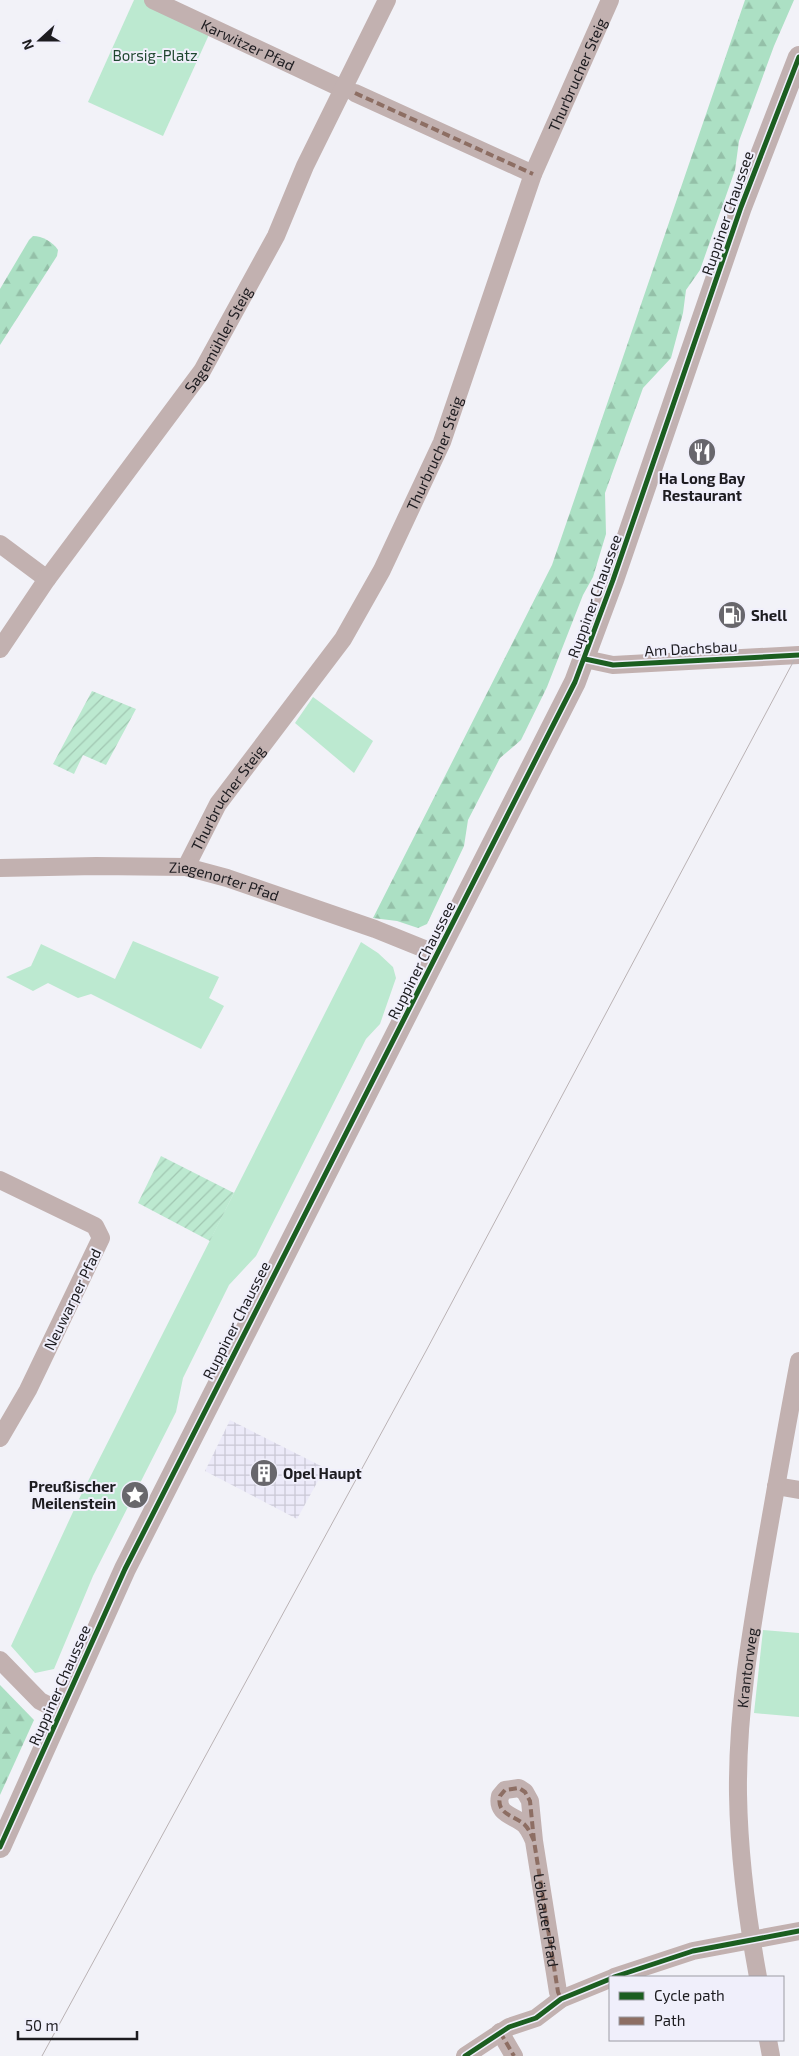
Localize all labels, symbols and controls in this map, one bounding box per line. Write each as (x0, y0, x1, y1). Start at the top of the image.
street label: Thurbrucher Steig (544, 14, 610, 134)
north arrow (15, 15, 65, 65)
street label: Karwitzer Pfad (198, 15, 298, 74)
text: N (18, 37, 37, 53)
park label: Borsig-Platz (112, 46, 198, 64)
street label: Ruppiner Chaussee (697, 149, 757, 277)
street label: Sagemühler Steig (180, 283, 256, 396)
street label: Thurbrucher Steig (402, 393, 466, 513)
restaurant icon: Ha Long Bay Restaurant (687, 437, 717, 467)
place label: Ha Long Bay Restaurant (659, 469, 746, 504)
street label: Ruppiner Chaussee (563, 532, 625, 660)
fuel station icon: Shell (717, 600, 747, 630)
place label: Shell (751, 606, 787, 624)
street label: Am Dachsbau (644, 637, 738, 659)
street label: Thurbrucher Steig (187, 741, 269, 853)
street label: Ziegenorter Pfad (169, 858, 282, 904)
street label: Ruppiner Chaussee (383, 898, 459, 1022)
street label: Neuwarper Pfad (40, 1245, 104, 1353)
street label: Ruppiner Chaussee (198, 1258, 274, 1382)
building icon: Opel Haupt (249, 1458, 279, 1488)
place label: Opel Haupt (283, 1464, 362, 1482)
place label: Preußischer Meilenstein (29, 1477, 117, 1512)
place icon: Preußischer Meilenstein (120, 1480, 150, 1510)
street label: Ruppiner Chaussee (24, 1622, 94, 1748)
street label: Krantorweg (733, 1626, 761, 1709)
street label: Löblauer Pfad (530, 1872, 563, 1968)
legend (609, 1976, 784, 2041)
text: Cycle path (654, 1986, 725, 2004)
scale bar (18, 2008, 136, 2040)
text: Path (654, 2011, 685, 2029)
text: 50 m (25, 2016, 59, 2034)

